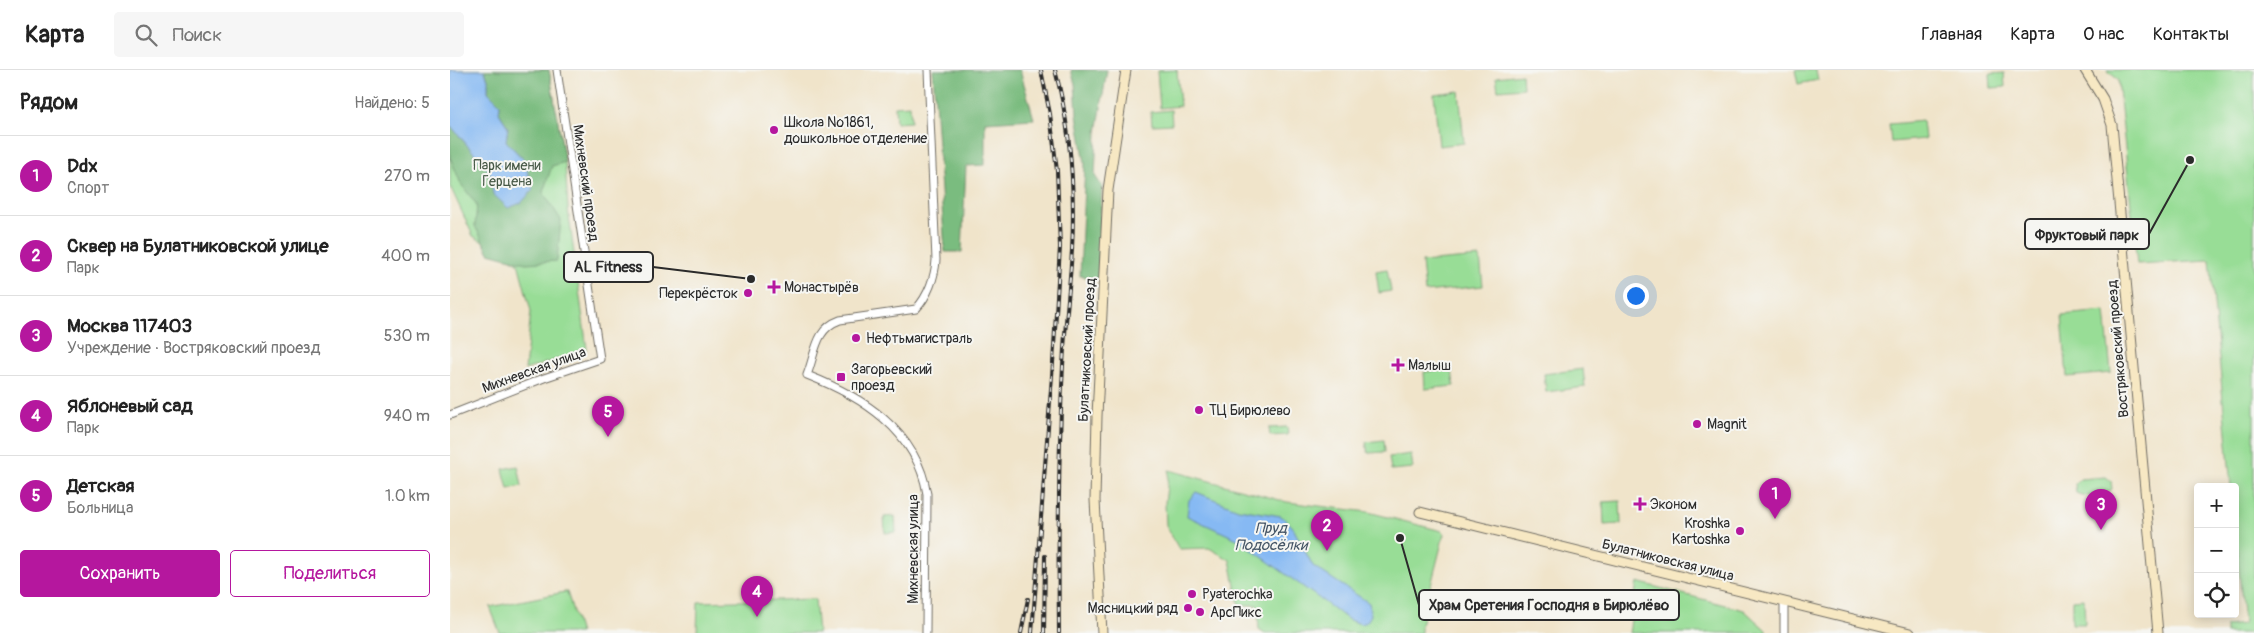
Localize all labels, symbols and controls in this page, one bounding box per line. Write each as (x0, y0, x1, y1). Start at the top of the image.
search box (114, 12, 464, 57)
text: Карта (25, 20, 84, 49)
icon: search (132, 21, 160, 49)
text: Поиск (172, 23, 222, 47)
text: Главная (1921, 23, 1982, 46)
text: Карта (2010, 23, 2055, 46)
text: О нас (2083, 23, 2125, 46)
text: Контакты (2153, 23, 2229, 46)
text: Рядом (20, 89, 78, 116)
text: Найдено: 5 (354, 93, 430, 113)
place label: Школа №1861, дошкольное отделение (784, 114, 927, 147)
street label: Михневский проезд (569, 124, 603, 243)
marker: Школа №1861, дошкольное отделение (768, 124, 780, 136)
text: Ddx (67, 154, 98, 178)
park label: Парк имени Герцена (473, 157, 541, 190)
text: 1 (33, 166, 39, 186)
text: 270 m (384, 166, 430, 186)
text: Спорт (67, 178, 109, 198)
callout: Фруктовый парк (2025, 219, 2149, 249)
text: Фруктовый парк (2034, 226, 2139, 245)
text: Сквер на Булатниковской улице (67, 234, 329, 258)
text: 2 (32, 246, 40, 266)
text: 400 m (381, 246, 430, 266)
callout: AL Fitness (564, 252, 653, 282)
text: Парк (67, 258, 100, 278)
text: AL Fitness (574, 258, 643, 277)
street label: Булатниковский проезд (1075, 277, 1099, 422)
place label: Монастырёв (784, 279, 859, 296)
street label: Востряковский проезд (2103, 279, 2132, 418)
marker: Монастырёв (768, 281, 780, 293)
your location (1623, 283, 1649, 309)
place label: Перекрёсток (659, 285, 738, 302)
marker: Перекрёсток (742, 287, 754, 299)
text: Москва 117403 (67, 314, 192, 338)
text: 3 (32, 326, 40, 346)
text: 530 m (384, 326, 430, 346)
place label: Нефтьмагистраль (866, 330, 973, 347)
marker: Нефтьмагистраль (850, 332, 862, 344)
text: Учреждение · Востряковский проезд (67, 338, 320, 358)
street label: Михневская улица (480, 343, 588, 397)
place label: Малыш (1408, 357, 1451, 374)
marker: Малыш (1392, 359, 1404, 371)
place label: Загорьевский проезд (851, 361, 932, 394)
marker: Загорьевский проезд (835, 371, 847, 383)
text: Яблоневый сад (67, 394, 193, 418)
pin: 5 (592, 396, 624, 437)
place label: ТЦ Бирюлево (1209, 402, 1291, 419)
marker: ТЦ Бирюлево (1193, 404, 1205, 416)
text: 4 (31, 406, 41, 426)
text: 940 m (384, 406, 430, 426)
place label: Magnit (1707, 416, 1747, 433)
text: Парк (67, 418, 100, 438)
marker: Magnit (1691, 418, 1703, 430)
text: Детская (67, 474, 135, 498)
pin: 1 (1759, 478, 1791, 519)
map controls (2194, 483, 2239, 618)
button: + (2194, 483, 2239, 528)
text: 5 (32, 486, 40, 506)
text: 1.0 km (385, 486, 430, 506)
pin: 3 (2085, 489, 2117, 530)
street label: Михневская улица (905, 494, 922, 604)
place label: Эконом (1650, 496, 1697, 513)
text: Больница (67, 498, 134, 518)
marker: Эконом (1634, 498, 1646, 510)
pin: 2 (1311, 510, 1343, 551)
place label: Kroshka Kartoshka (1672, 515, 1730, 548)
water label: Пруд Подосёлки (1235, 519, 1309, 555)
marker: Kroshka Kartoshka (1734, 525, 1746, 537)
button: − (2194, 528, 2239, 573)
street label: Булатниковская улица (1600, 535, 1736, 585)
button: Сохранить (20, 550, 220, 597)
button: Поделиться (230, 550, 430, 597)
button: locate (2194, 573, 2239, 618)
pin: 4 (741, 576, 773, 617)
place label: Pyaterochka (1202, 586, 1273, 603)
marker: Pyaterochka (1186, 588, 1198, 600)
callout: Храм Сретения Господня в Бирюлёво (1419, 590, 1679, 620)
text: Храм Сретения Господня в Бирюлёво (1429, 596, 1669, 615)
place label: Мясницкий ряд (1087, 600, 1179, 617)
marker: Мясницкий ряд (1182, 602, 1194, 614)
place label: АрсПикс (1210, 604, 1262, 621)
marker: АрсПикс (1194, 606, 1206, 618)

